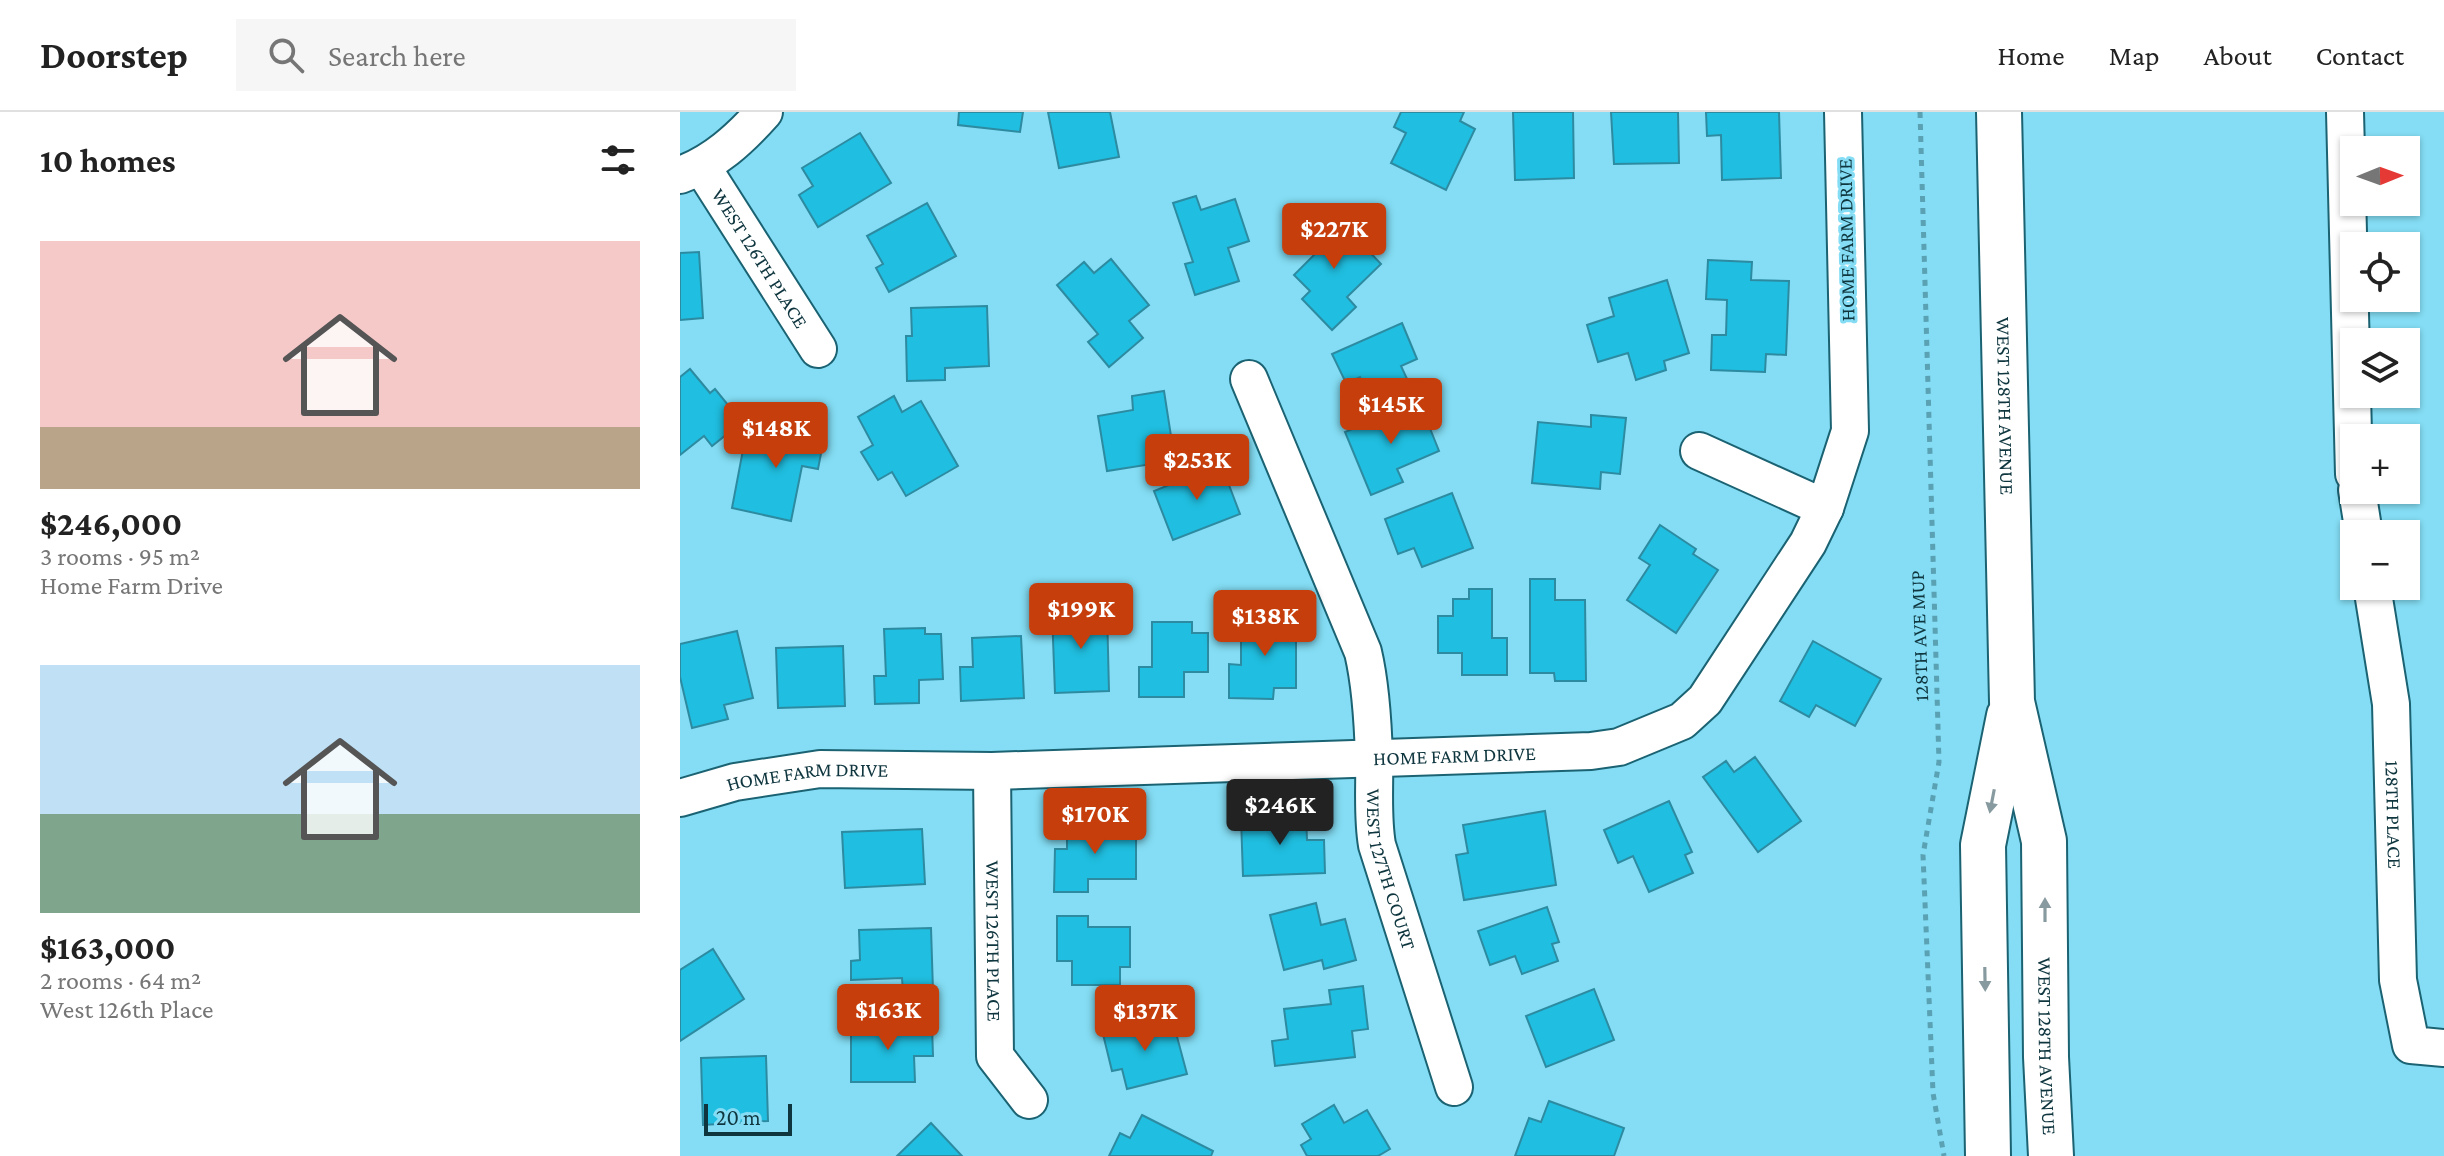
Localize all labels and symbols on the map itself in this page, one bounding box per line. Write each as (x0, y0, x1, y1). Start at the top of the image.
north arrow (2340, 136, 2420, 216)
street label: HOME FARM DRIVE (1834, 158, 1858, 322)
street label: WEST 126TH PLACE (707, 184, 813, 332)
pin: $227K (1278, 203, 1390, 271)
street label: WEST 128TH AVENUE (1993, 317, 2018, 495)
pin: $145K (1335, 378, 1447, 446)
pin: $148K (720, 402, 832, 470)
pin: $253K (1141, 434, 1253, 502)
street label: 128TH AVE MUP (1906, 570, 1932, 702)
pin: $199K (1025, 583, 1137, 651)
pin: $138K (1209, 590, 1321, 658)
street label: HOME FARM DRIVE (1373, 742, 1536, 769)
street label: HOME FARM DRIVE (724, 758, 888, 795)
street label: 128TH PLACE (2381, 760, 2406, 869)
pin: $246K (1224, 779, 1336, 847)
pin: $170K (1039, 788, 1151, 856)
one-way arrow (1985, 788, 1998, 813)
street label: WEST 127TH COURT (1363, 789, 1421, 952)
street label: WEST 126TH PLACE (982, 860, 1006, 1022)
one-way arrow (2039, 897, 2051, 922)
street label: WEST 128TH AVENUE (2034, 957, 2061, 1136)
one-way arrow (1979, 967, 1992, 992)
pin: $163K (832, 984, 944, 1052)
pin: $137K (1089, 985, 1201, 1053)
scale bar (704, 1100, 792, 1136)

